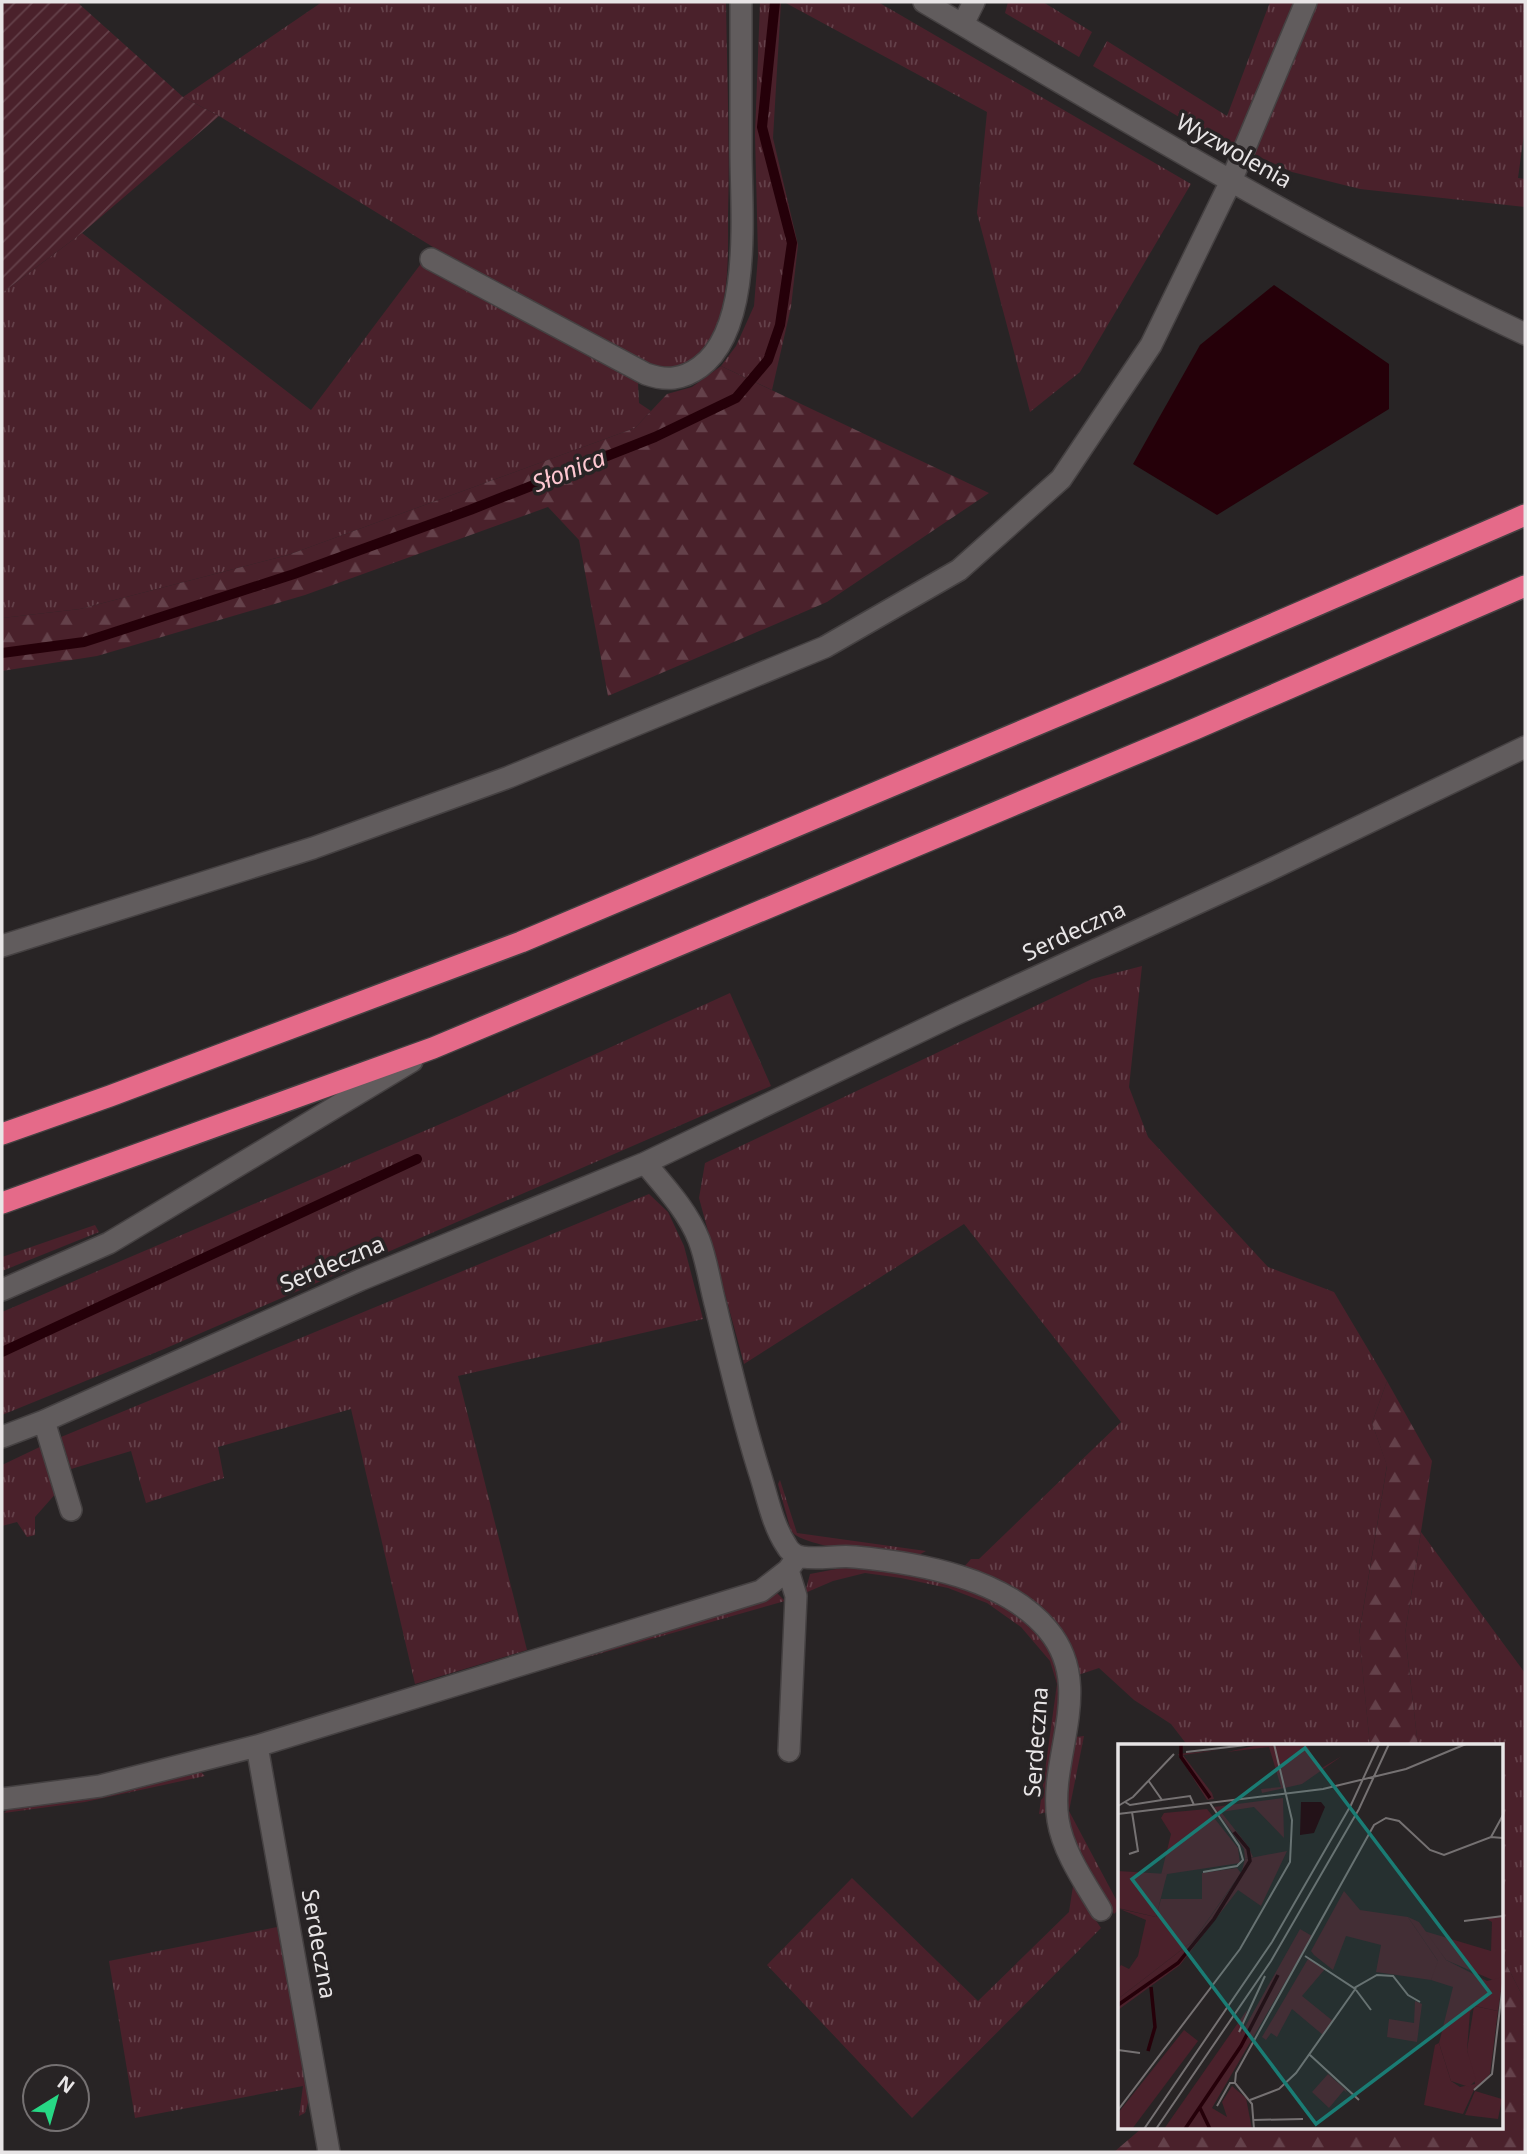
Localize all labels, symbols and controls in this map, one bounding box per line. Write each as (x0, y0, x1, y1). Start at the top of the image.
street label: Wyzwolenia (1171, 105, 1298, 195)
water label: Słonica (527, 440, 610, 499)
street label: Serdeczna (1017, 892, 1131, 968)
street label: Serdeczna (274, 1227, 389, 1299)
street label: Serdeczna (1015, 1686, 1055, 1798)
inset map (1118, 1744, 1502, 2130)
street label: Serdeczna (295, 1887, 345, 2001)
north arrow (21, 2063, 91, 2133)
text: N (52, 2069, 80, 2099)

